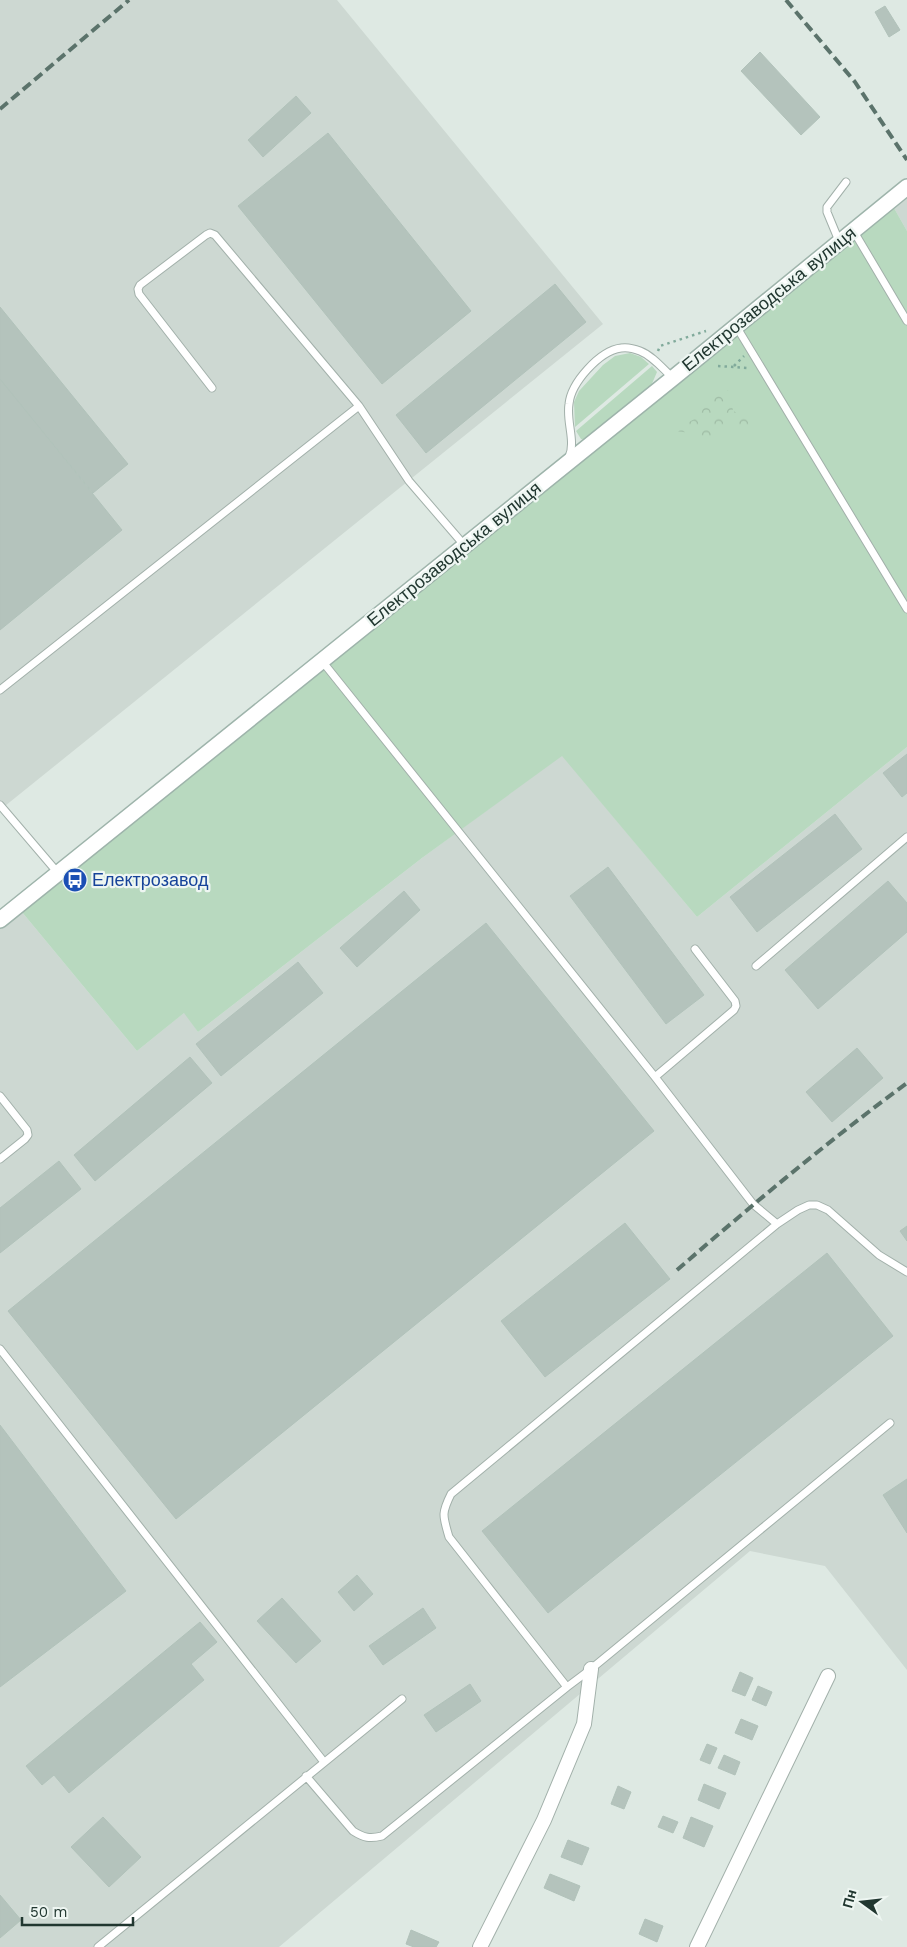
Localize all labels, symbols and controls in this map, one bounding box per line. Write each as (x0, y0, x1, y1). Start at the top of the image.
street label: Електрозаводська вулиця (678, 222, 860, 375)
street label: Електрозаводська вулиця (363, 477, 545, 630)
bus stop icon: Електрозавод (62, 867, 88, 893)
place label: Електрозавод (92, 869, 209, 890)
north arrow (837, 1877, 887, 1927)
text: Пн (839, 1888, 860, 1910)
scale bar (22, 1894, 134, 1926)
text: 50 m (30, 1903, 67, 1921)

